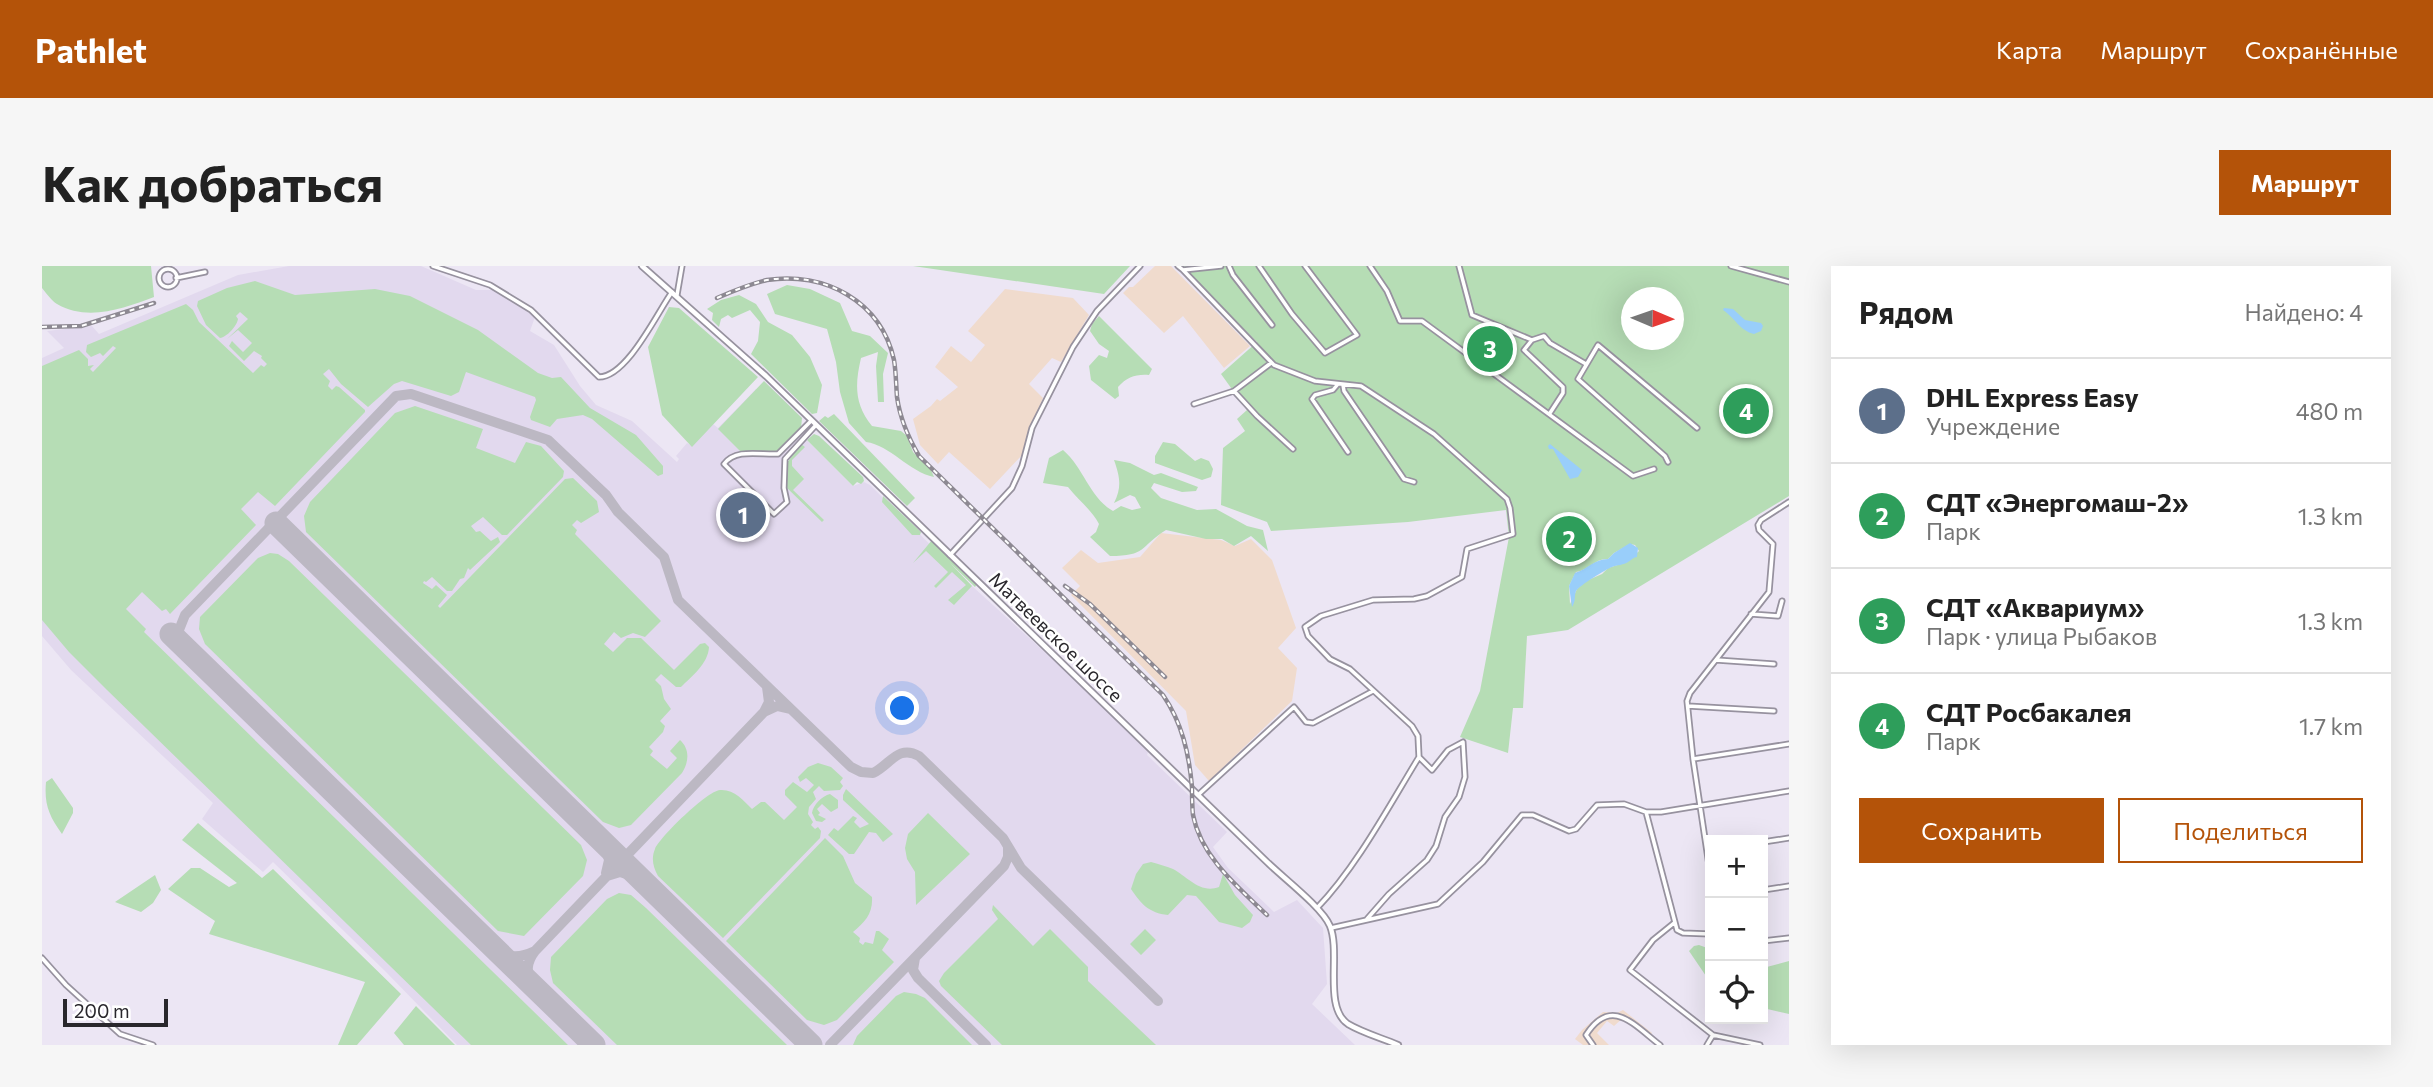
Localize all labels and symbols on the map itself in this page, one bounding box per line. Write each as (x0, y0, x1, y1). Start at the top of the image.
north arrow (1621, 287, 1684, 350)
pin: 3 (1467, 323, 1513, 375)
pin: 4 (1723, 385, 1769, 437)
pin: 1 (720, 489, 766, 541)
pin: 2 (1546, 513, 1592, 565)
street label: Матвеевское шоссе (985, 567, 1128, 706)
your location (885, 691, 919, 725)
scale bar (63, 996, 168, 1028)

